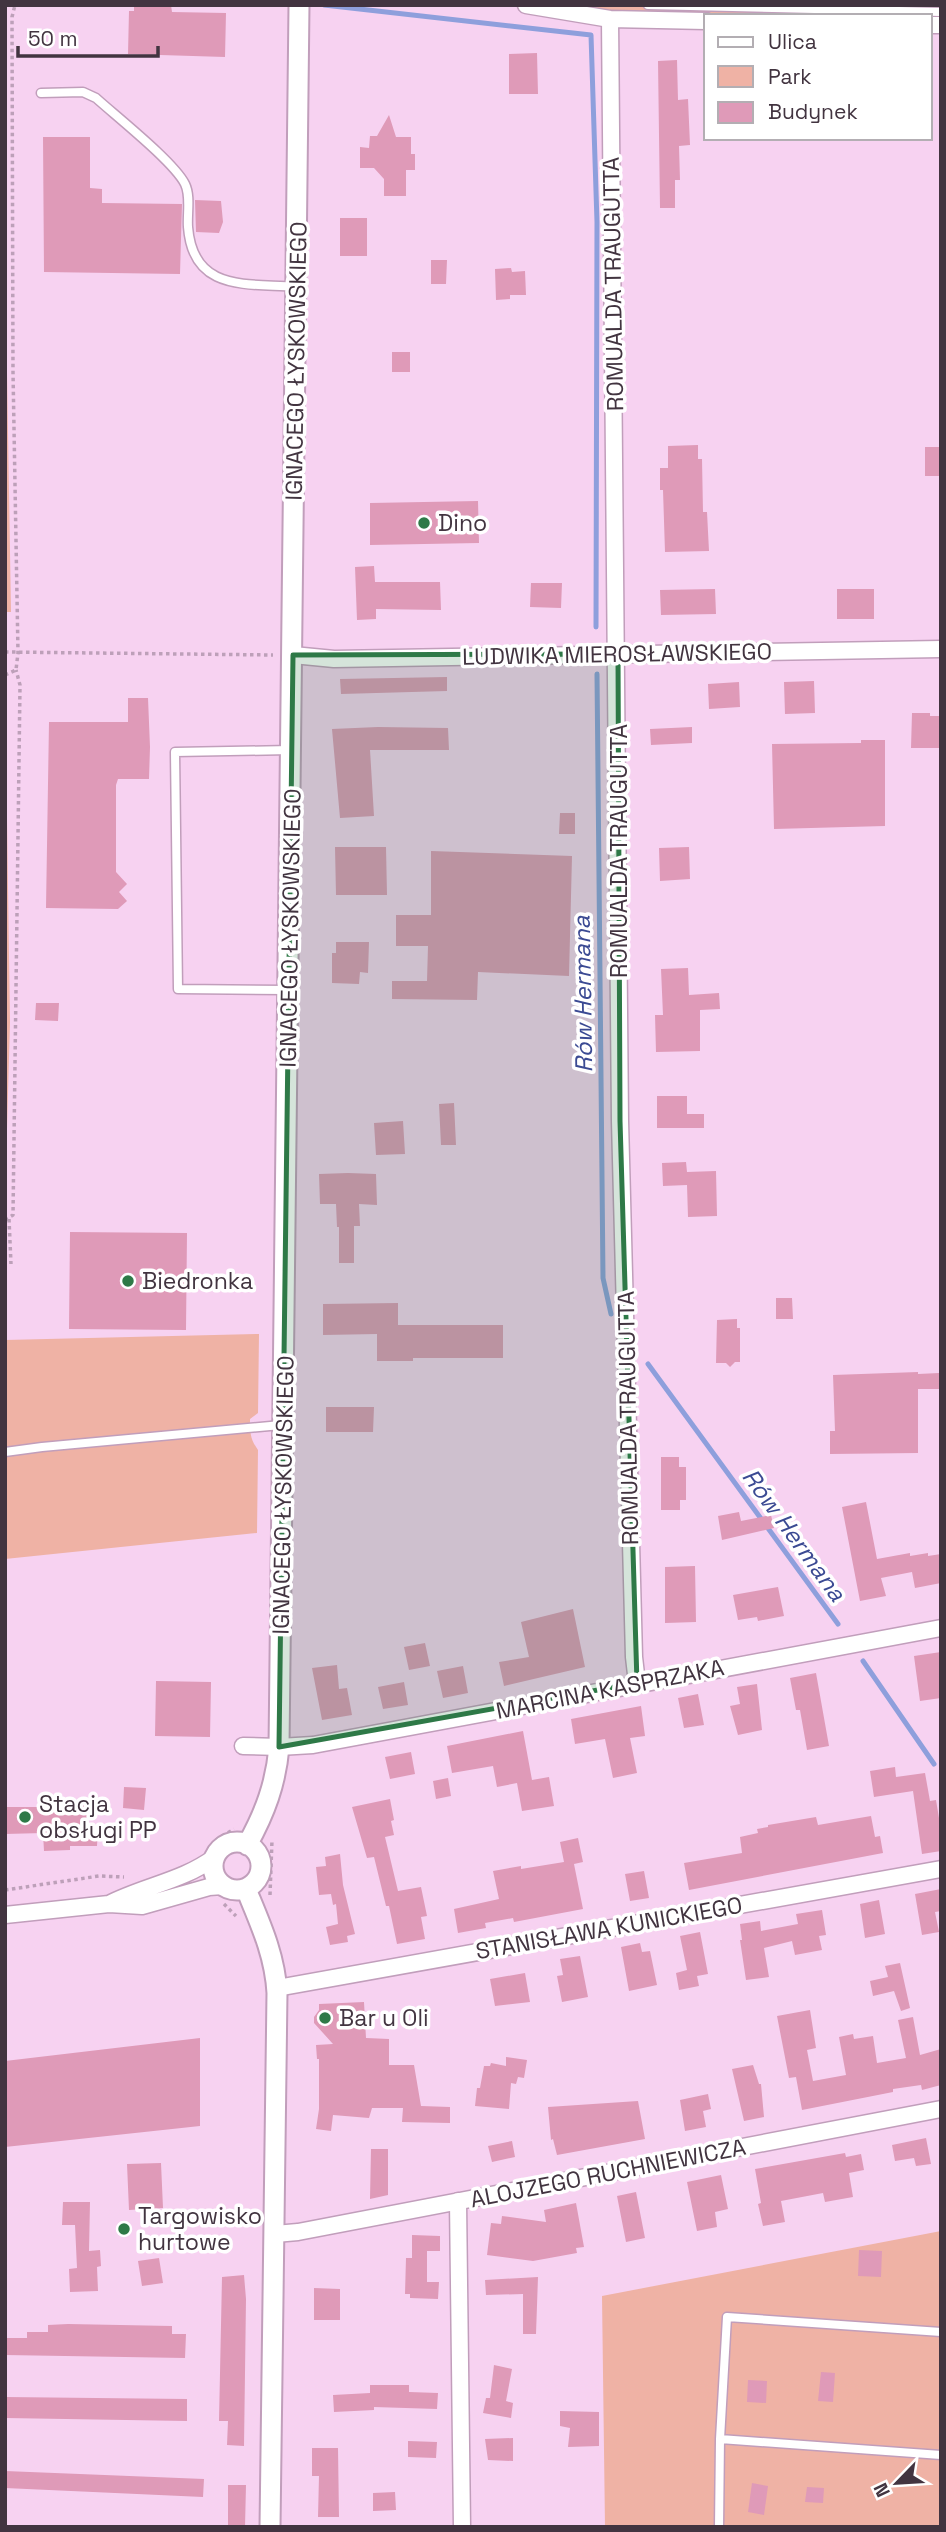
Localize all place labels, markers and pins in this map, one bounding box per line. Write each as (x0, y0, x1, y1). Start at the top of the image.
place label: Dino (438, 508, 487, 538)
marker: Dino (416, 515, 432, 531)
place label: Biedronka (142, 1266, 253, 1296)
marker: Biedronka (120, 1273, 136, 1289)
place label: Stacja obsługi PP (39, 1789, 157, 1845)
marker: Stacja obsługi PP (17, 1809, 33, 1825)
place label: Bar u Oli (339, 2003, 429, 2033)
marker: Bar u Oli (317, 2010, 333, 2026)
place label: Targowisko hurtowe (138, 2201, 262, 2257)
marker: Targowisko hurtowe (116, 2221, 132, 2237)

